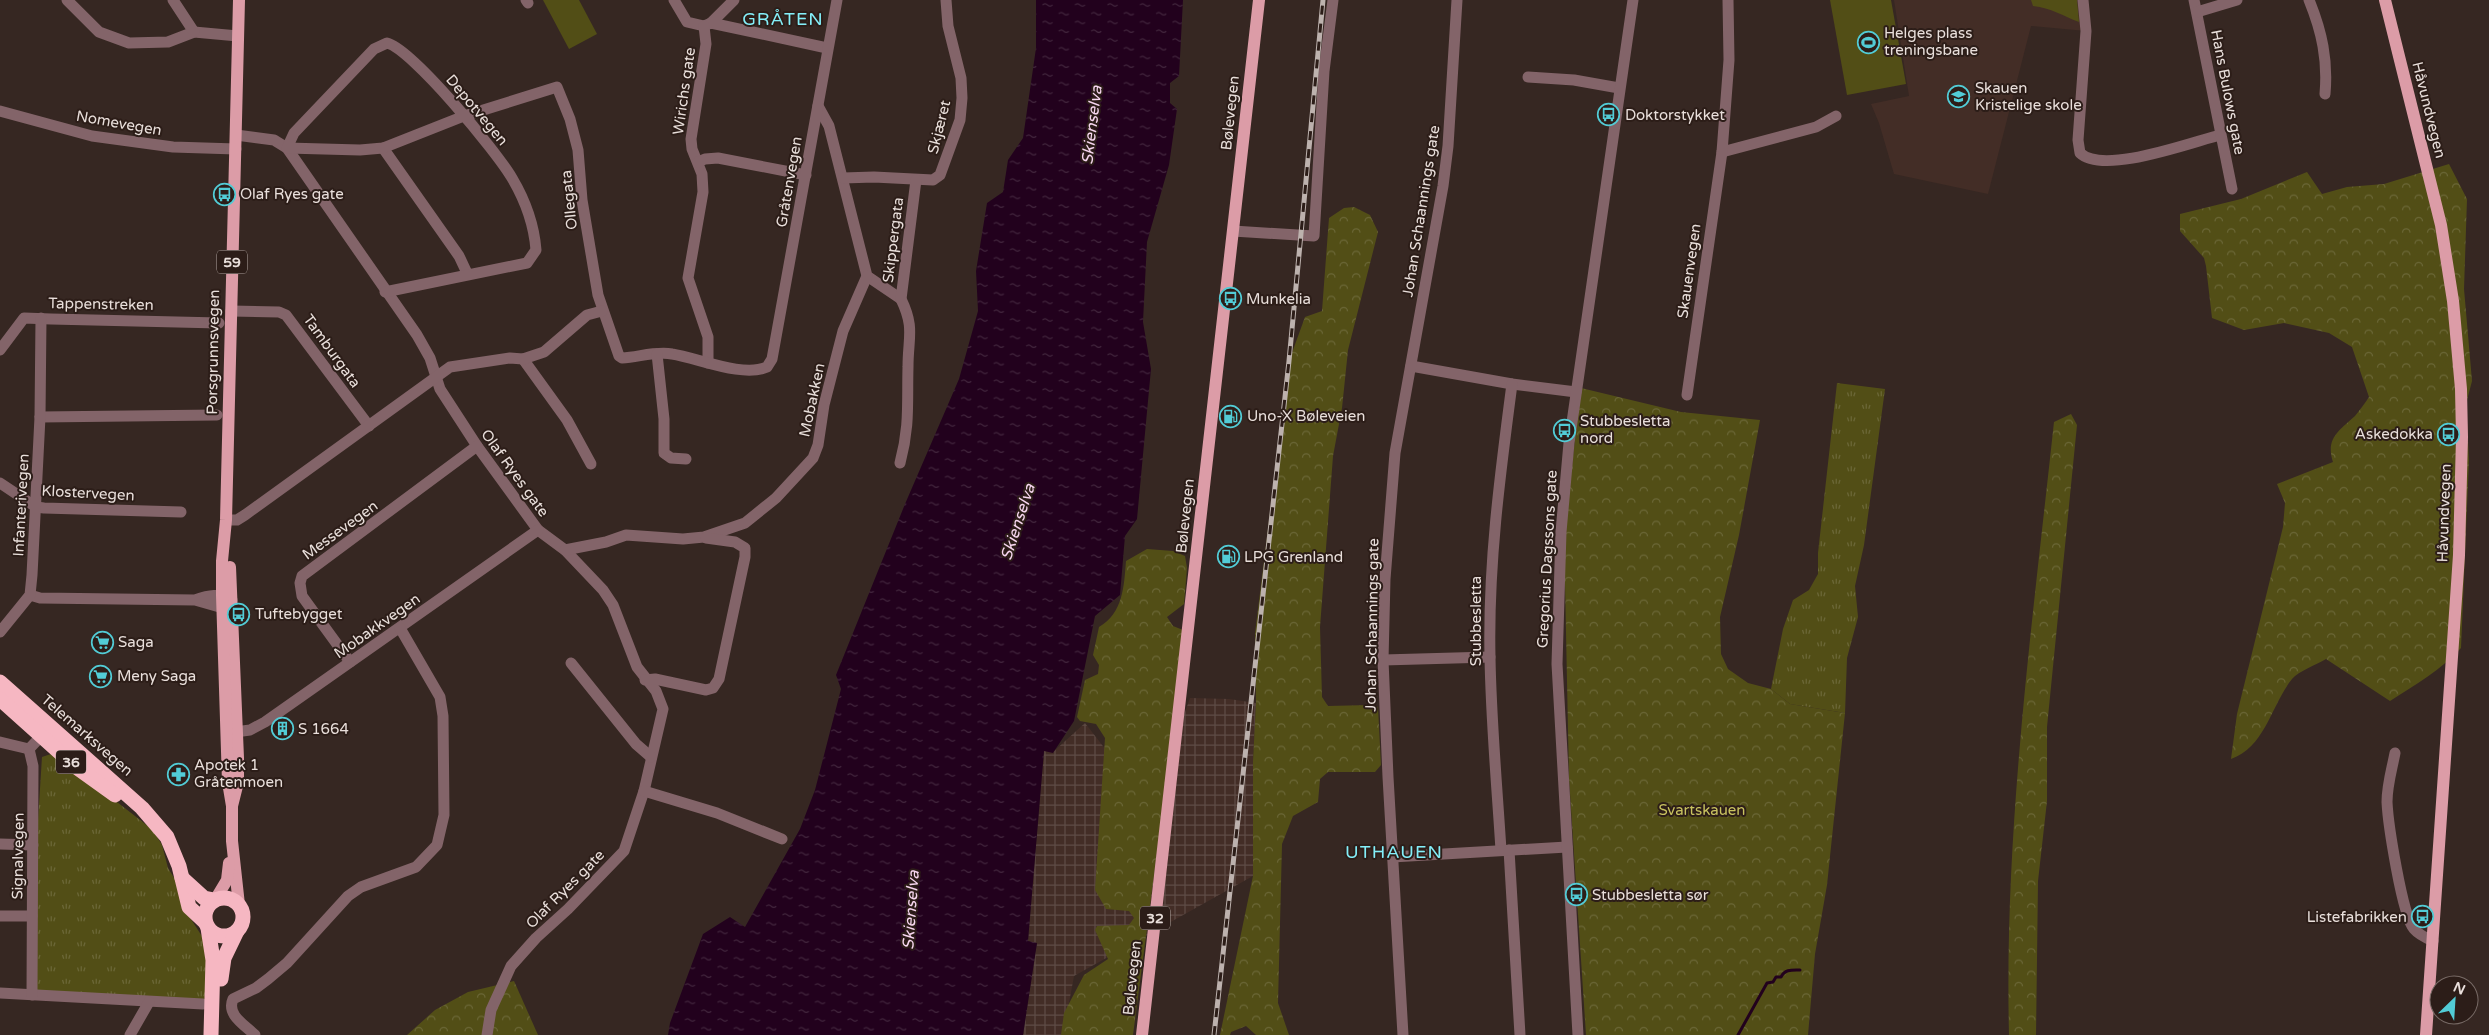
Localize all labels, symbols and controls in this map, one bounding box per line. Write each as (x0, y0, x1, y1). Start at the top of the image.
district label: GRÅTEN (742, 8, 824, 30)
place label: Helges plass treningsbane (1884, 24, 1978, 59)
street label: Hans Bulows gate (2207, 28, 2249, 156)
sports icon: Helges plass treningsbane (1856, 30, 1880, 54)
street label: Wirichs gate (669, 46, 699, 136)
street label: Håvundvegen (2408, 60, 2450, 160)
street label: Depotvegen (442, 71, 512, 149)
street label: Bølevegen (1217, 75, 1243, 151)
place label: Skauen Kristelige skole (1975, 79, 2082, 114)
water label: Skienselva (1077, 83, 1107, 166)
school or university icon: Skauen Kristelige skole (1947, 85, 1971, 109)
street label: Skjæret (924, 98, 954, 156)
bus stop icon: Doktorstykket (1597, 103, 1621, 127)
place label: Doktorstykket (1625, 106, 1725, 124)
street label: Nomevegen (75, 107, 163, 139)
street label: Johan Schaannings gate (1399, 124, 1443, 298)
street label: Gråtenvegen (772, 135, 806, 229)
street label: Ollegata (557, 169, 581, 231)
bus stop icon: Olaf Ryes gate (212, 182, 236, 206)
place label: Olaf Ryes gate (240, 185, 344, 203)
street label: Skippergata (879, 196, 907, 284)
street label: Skauenvegen (1673, 222, 1705, 320)
road number: 59 (217, 250, 247, 274)
bus stop icon: Munkelia (1218, 287, 1242, 311)
street label: Porsgrunnsvegen (203, 289, 223, 415)
place label: Munkelia (1246, 290, 1311, 308)
street label: Tappenstreken (48, 294, 154, 314)
street label: Tamburgata (299, 311, 365, 391)
street label: Mobakken (795, 361, 829, 439)
fuel station icon: Uno-X Bøleveien (1219, 404, 1243, 428)
place label: Uno-X Bøleveien (1247, 407, 1365, 425)
place label: Stubbesletta nord (1580, 412, 1671, 447)
bus stop icon: Stubbesletta nord (1552, 418, 1576, 442)
bus stop icon: Askedokka (2437, 422, 2461, 446)
place label: Askedokka (2355, 425, 2433, 443)
street label: Olaf Ryes gate (477, 426, 553, 520)
street label: Infanterivegen (9, 453, 33, 557)
street label: Håvundvegen (2433, 463, 2455, 563)
street label: Gregorius Dagssons gate (1533, 470, 1561, 648)
street label: Bølevegen (1172, 478, 1198, 554)
water label: Skienselva (996, 480, 1040, 563)
street label: Klostervegen (41, 482, 135, 504)
street label: Messevegen (299, 497, 381, 563)
street label: Johan Schaannings gate (1361, 538, 1383, 712)
fuel station icon: LPG Grenland (1216, 545, 1240, 569)
place label: LPG Grenland (1244, 548, 1343, 566)
street label: Stubbesletta (1467, 576, 1485, 666)
street label: Mobakkvegen (330, 590, 424, 662)
bus stop icon: Tuftebygget (227, 602, 251, 626)
place label: Tuftebygget (255, 605, 343, 623)
supermarket icon: Saga (90, 630, 114, 654)
place label: Saga (118, 633, 154, 651)
supermarket icon: Meny Saga (89, 664, 113, 688)
place label: Meny Saga (117, 667, 196, 685)
street label: Telemarksvegen (38, 690, 136, 780)
building icon: S 1664 (270, 717, 294, 741)
place label: S 1664 (298, 720, 349, 738)
road number: 36 (56, 750, 86, 774)
place label: Apotek 1 Gråtenmoen (194, 756, 283, 791)
pharmacy icon: Apotek 1 Gråtenmoen (166, 762, 190, 786)
park label: Svartskauen (1659, 801, 1745, 819)
street label: Signalvegen (8, 812, 28, 900)
district label: UTHAUEN (1345, 841, 1443, 863)
street label: Olaf Ryes gate (522, 846, 608, 932)
water label: Skienselva (898, 869, 924, 950)
bus stop icon: Stubbesletta sør (1564, 883, 1588, 907)
place label: Stubbesletta sør (1592, 886, 1709, 904)
bus stop icon: Listefabrikken (2411, 905, 2435, 929)
road number: 32 (1140, 906, 1170, 930)
place label: Listefabrikken (2307, 908, 2407, 926)
street label: Bølevegen (1119, 940, 1145, 1016)
north arrow (2429, 975, 2479, 1025)
text: N (2451, 979, 2468, 999)

